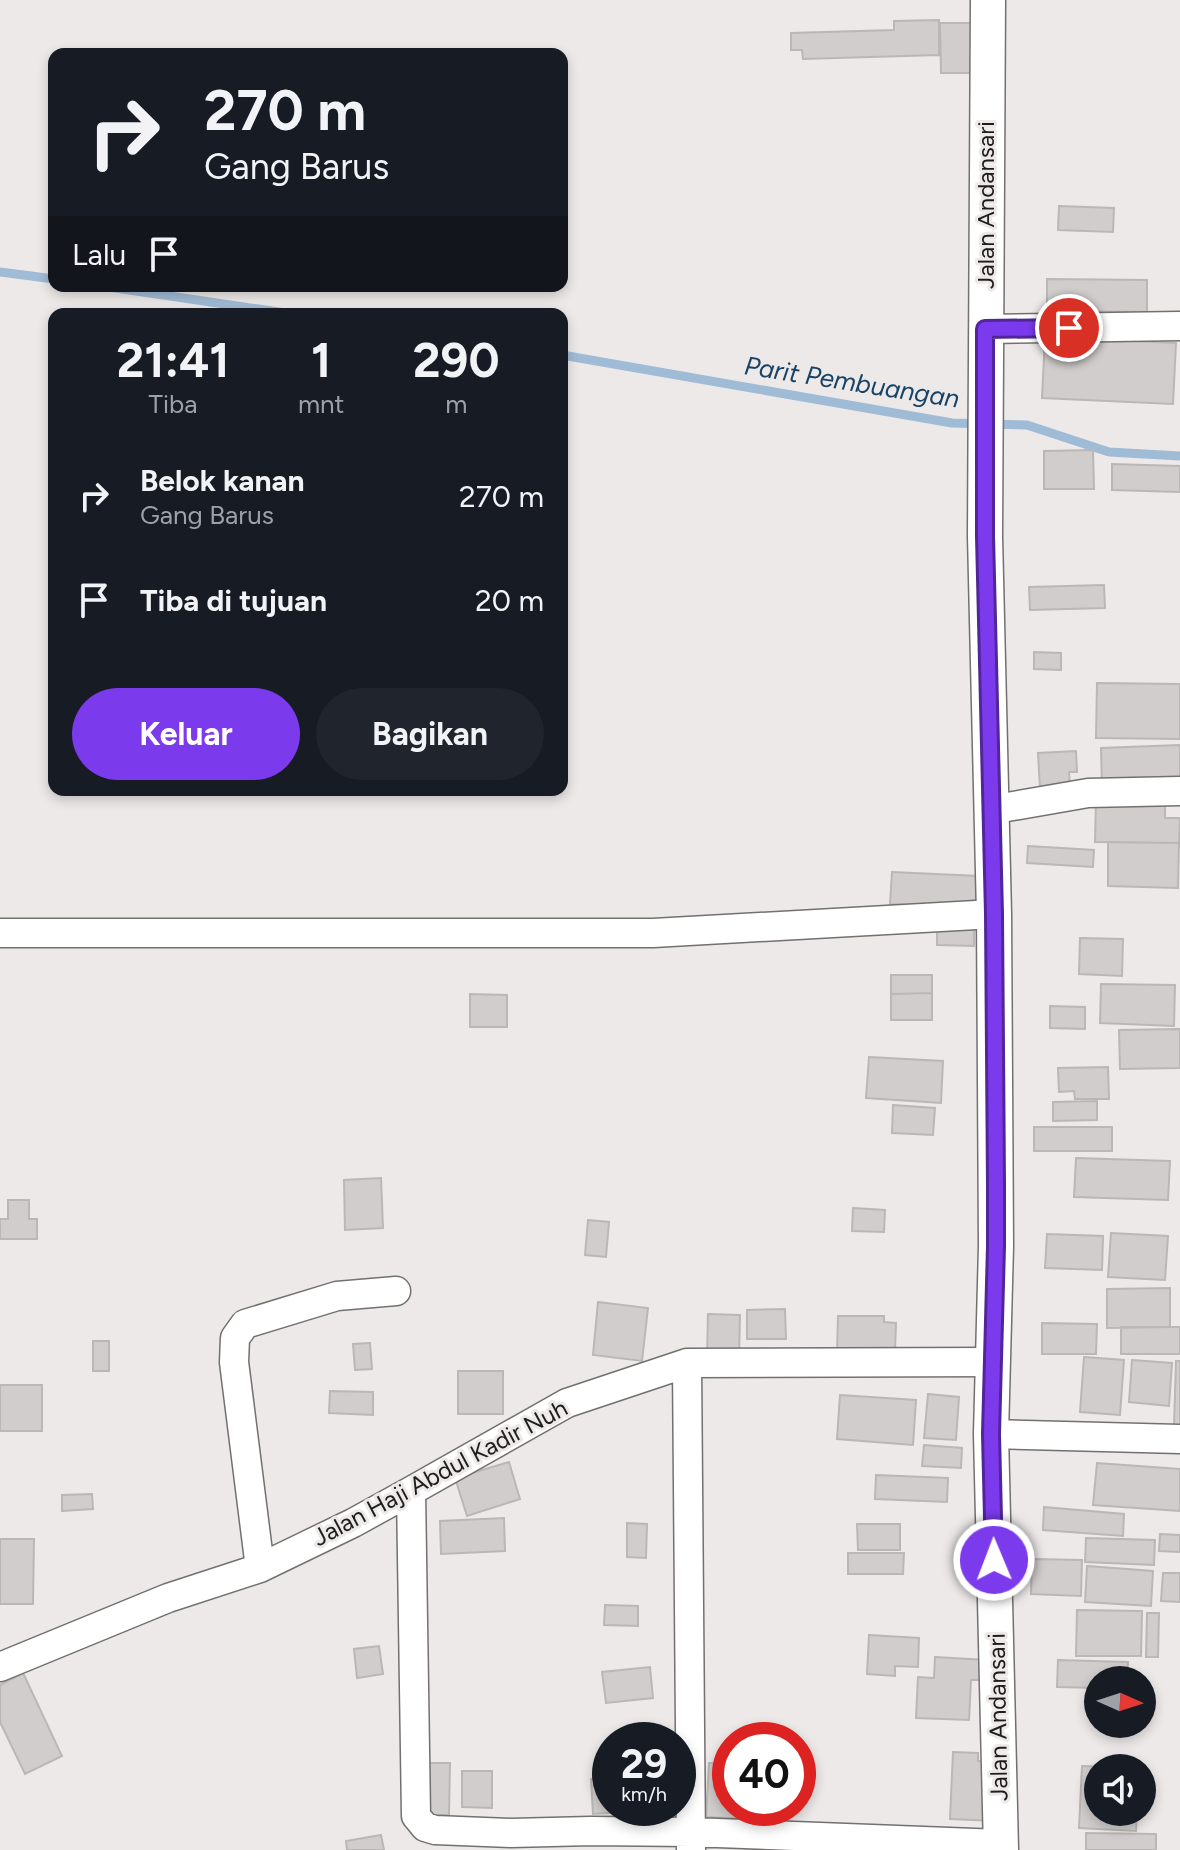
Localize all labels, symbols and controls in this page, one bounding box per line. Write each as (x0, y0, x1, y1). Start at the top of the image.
text: 270 m (204, 77, 366, 144)
icon: right (72, 80, 176, 184)
street label: Jalan Andansari (971, 121, 1000, 289)
text: Gang Barus (204, 145, 389, 188)
icon: arrive (142, 232, 186, 276)
text: Lalu (72, 236, 126, 273)
pin (1035, 294, 1103, 362)
icon: arrive (1047, 306, 1091, 350)
text: 21:41 (116, 331, 230, 389)
text: 1 (311, 331, 331, 389)
text: 290 (413, 331, 500, 389)
water label: Parit Pembuangan (742, 349, 962, 415)
text: Tiba (149, 388, 197, 420)
text: mnt (298, 388, 344, 420)
text: m (445, 388, 467, 420)
text: Belok kanan (140, 462, 305, 499)
icon: right (72, 474, 116, 518)
text: 270 m (459, 478, 544, 515)
text: Gang Barus (140, 499, 274, 531)
icon: arrive (72, 578, 116, 622)
text: Tiba di tujuan (140, 582, 327, 619)
text: 20 m (475, 582, 544, 619)
button: Keluar (72, 688, 300, 780)
button: Bagikan (316, 688, 544, 780)
street label: Jalan Haji Abdul Kadir Nuh (307, 1393, 572, 1552)
position arrow (952, 1518, 1036, 1602)
street label: Jalan Andansari (982, 1633, 1013, 1801)
north arrow (1084, 1666, 1156, 1738)
map controls (1084, 1666, 1156, 1826)
speed limit sign: 40 (712, 1722, 816, 1826)
text: 29 (621, 1740, 667, 1788)
button: sound (1084, 1754, 1156, 1826)
text: km/h (621, 1782, 667, 1806)

